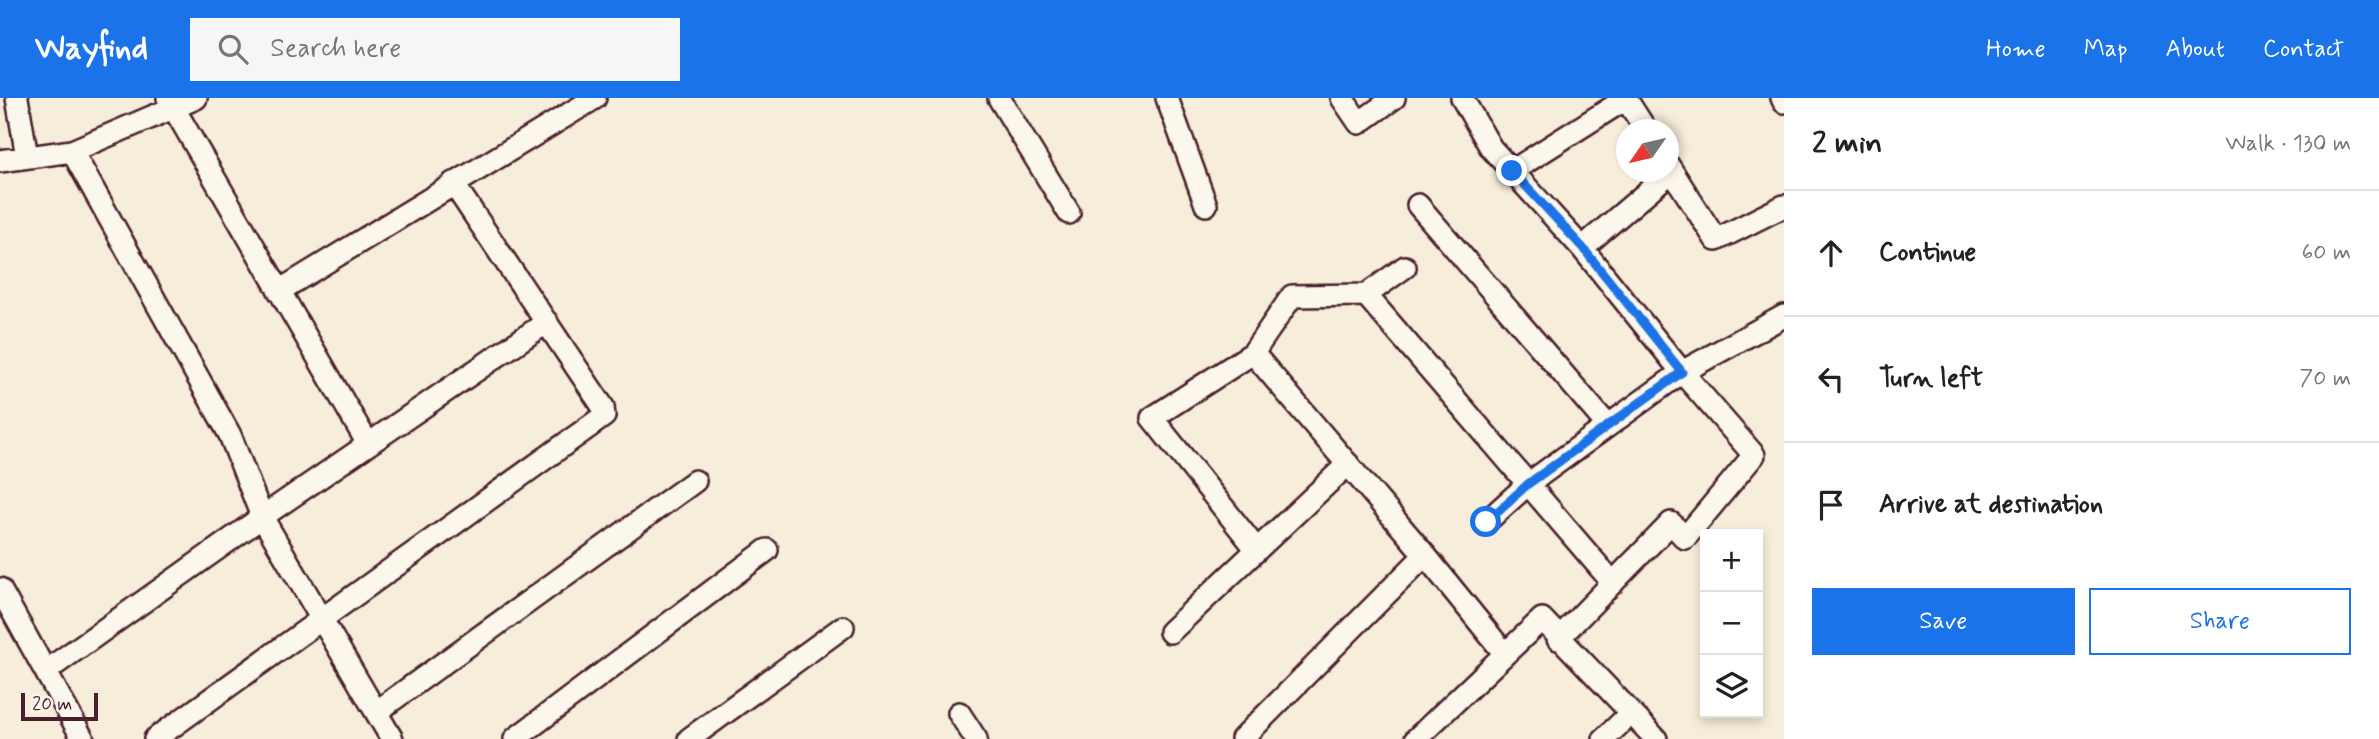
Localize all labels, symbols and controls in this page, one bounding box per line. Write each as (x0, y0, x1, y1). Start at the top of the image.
search box (190, 18, 680, 81)
text: Wayfind (35, 27, 148, 71)
icon: search (214, 30, 252, 68)
text: Search here (270, 32, 401, 66)
text: Home (1986, 34, 2046, 65)
text: Map (2084, 34, 2128, 65)
text: About (2166, 34, 2225, 65)
text: Contact (2263, 34, 2344, 65)
north arrow (1616, 119, 1679, 182)
text: 2 min (1812, 124, 1882, 163)
text: Walk · 130 m (2225, 129, 2351, 159)
route end (1496, 155, 1527, 186)
icon: ahead (1812, 234, 1850, 272)
text: Continue (1879, 236, 1976, 270)
text: 60 m (2302, 238, 2351, 268)
icon: left (1812, 360, 1850, 398)
text: Turn left (1879, 362, 1983, 396)
text: 70 m (2299, 364, 2351, 394)
icon: arrive (1812, 486, 1850, 524)
text: Arrive at destination (1879, 488, 2103, 522)
route start (1470, 506, 1501, 537)
map controls (1700, 529, 1763, 718)
button: + (1700, 529, 1763, 592)
button: Save (1812, 588, 2075, 655)
button: Share (2089, 588, 2351, 655)
button: − (1700, 592, 1763, 655)
button: layers (1700, 655, 1763, 718)
scale bar (21, 690, 98, 722)
text: 20 m (32, 692, 72, 717)

